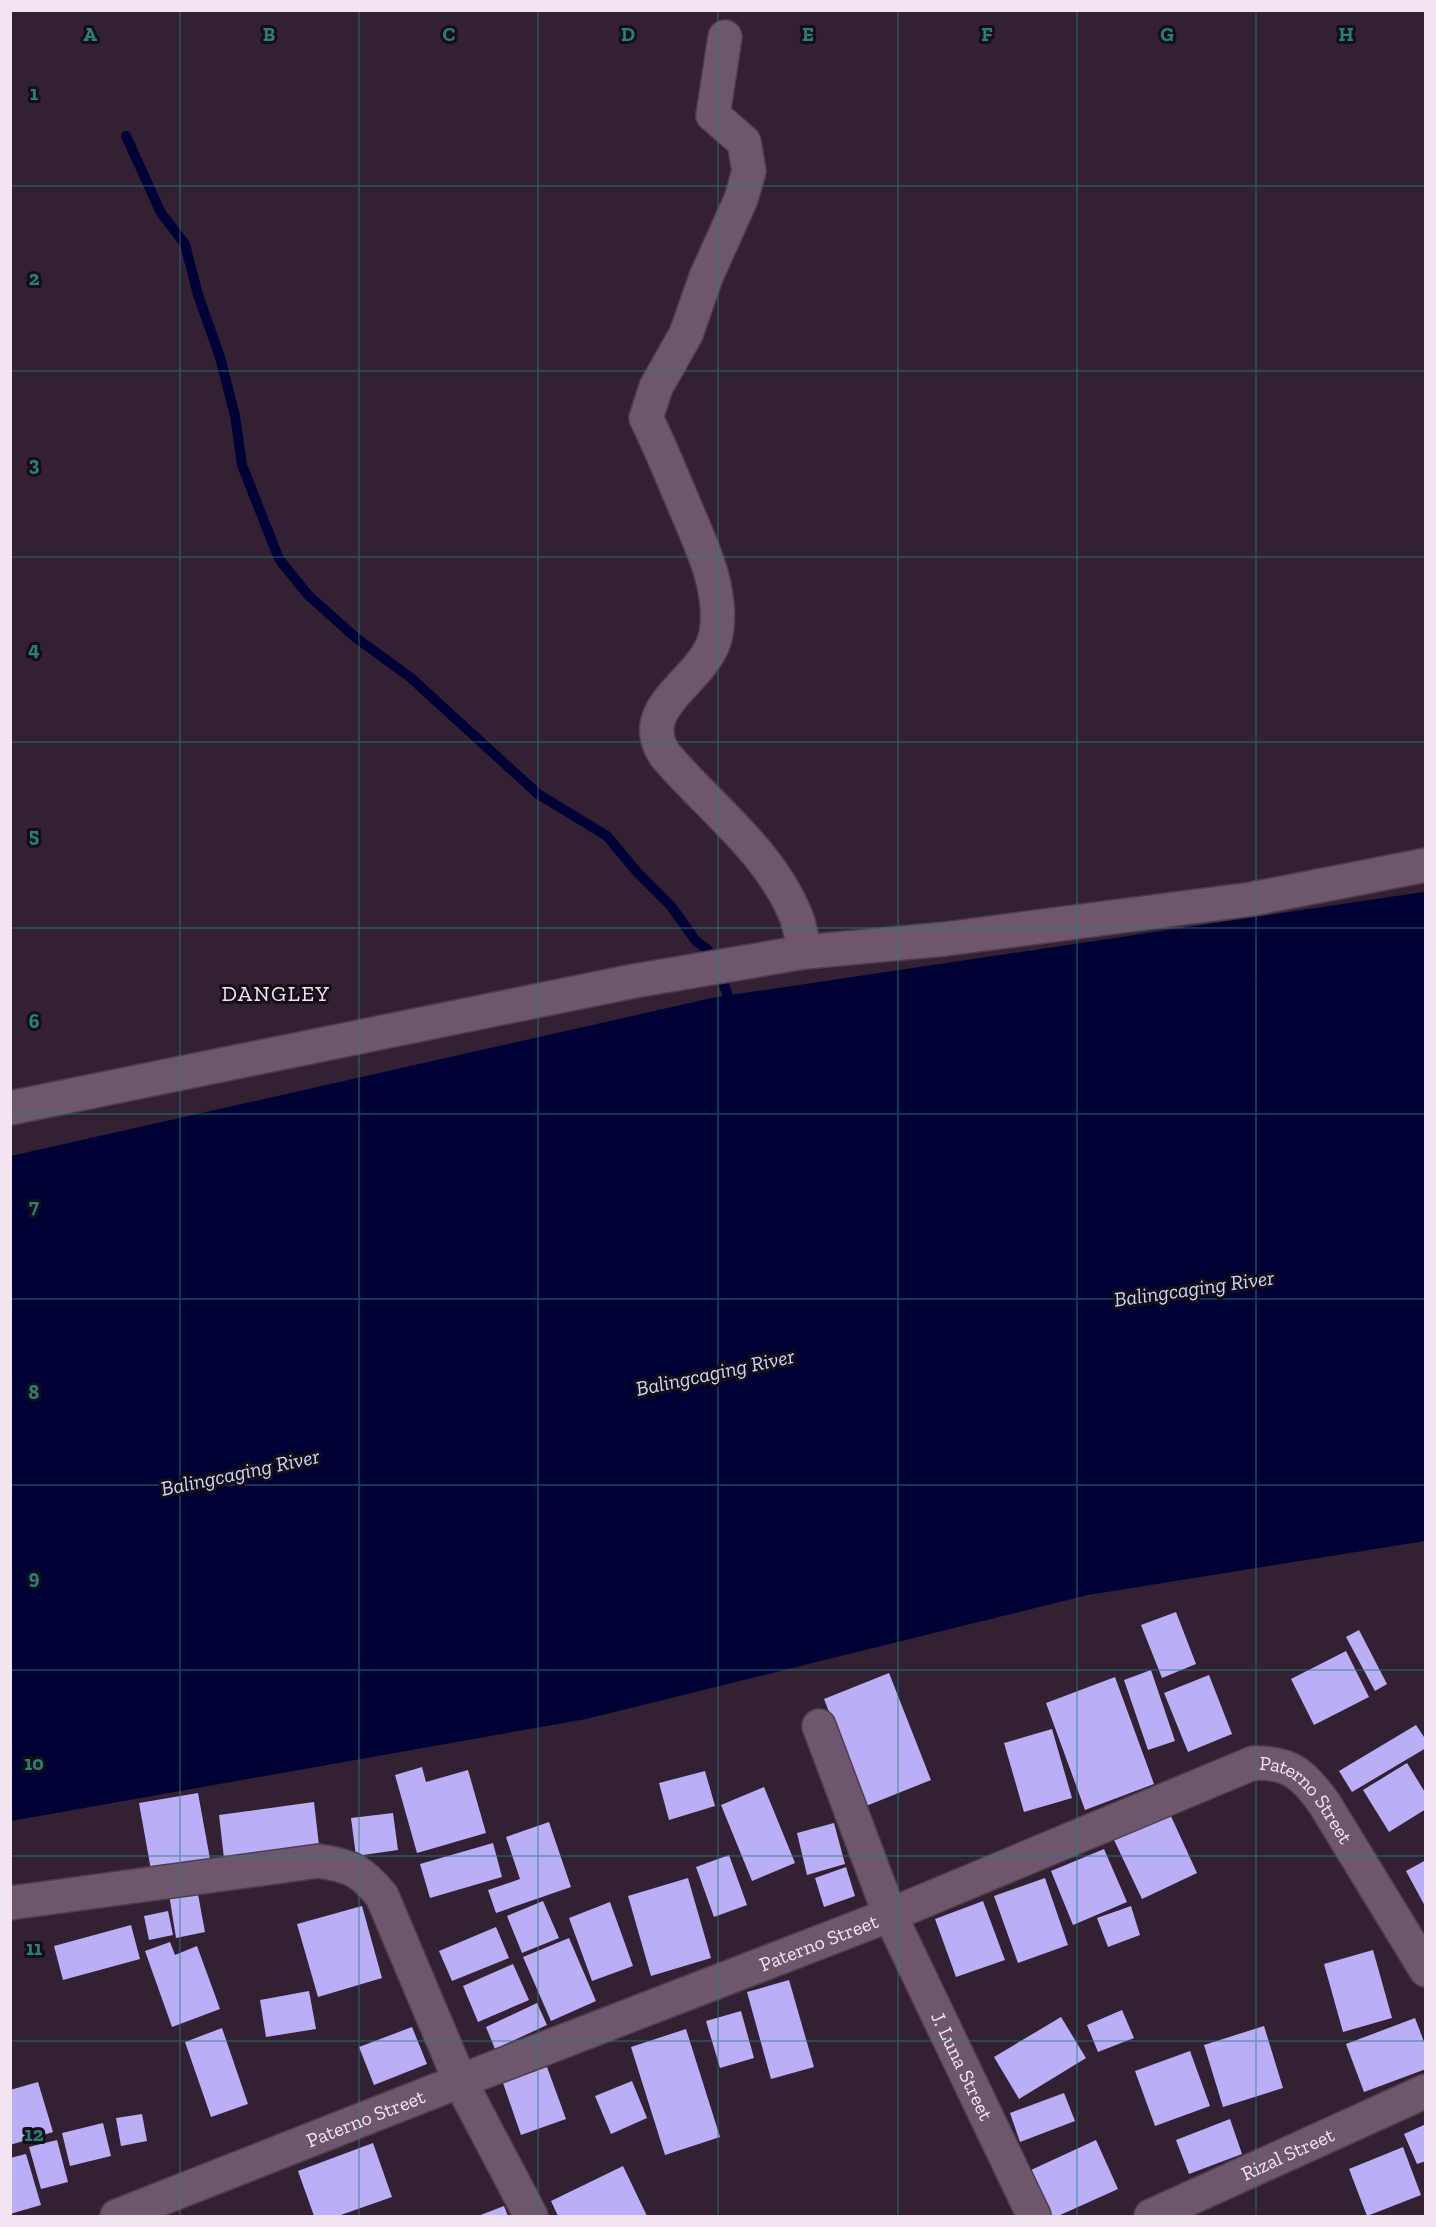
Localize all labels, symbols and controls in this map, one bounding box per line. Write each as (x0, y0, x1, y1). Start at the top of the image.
text: A (83, 22, 97, 46)
text: B (263, 22, 275, 46)
text: C (443, 22, 456, 46)
text: D (621, 22, 635, 46)
text: E (802, 22, 814, 46)
text: F (981, 22, 993, 46)
text: G (1160, 22, 1174, 46)
text: H (1338, 22, 1354, 46)
text: 1 (30, 81, 38, 105)
text: 2 (29, 266, 40, 290)
text: 3 (29, 452, 40, 476)
text: 4 (28, 637, 40, 661)
text: 5 (29, 823, 39, 847)
district label: DANGLEY (221, 980, 331, 1007)
text: 6 (29, 1009, 40, 1033)
text: 7 (29, 1194, 39, 1218)
water label: Balingcaging River (1112, 1264, 1276, 1312)
water label: Balingcaging River (633, 1343, 797, 1401)
text: 8 (29, 1380, 40, 1404)
water label: Balingcaging River (158, 1443, 322, 1501)
text: 9 (29, 1565, 40, 1589)
text: 10 (24, 1751, 44, 1775)
street label: Paterno Street (1259, 1751, 1358, 1848)
street label: Paterno Street (756, 1909, 882, 1976)
text: 11 (26, 1936, 42, 1960)
street label: J. Luna Street (926, 2007, 999, 2125)
street label: Paterno Street (303, 2084, 429, 2152)
text: 12 (25, 2122, 44, 2146)
street label: Rizal Street (1237, 2122, 1338, 2185)

